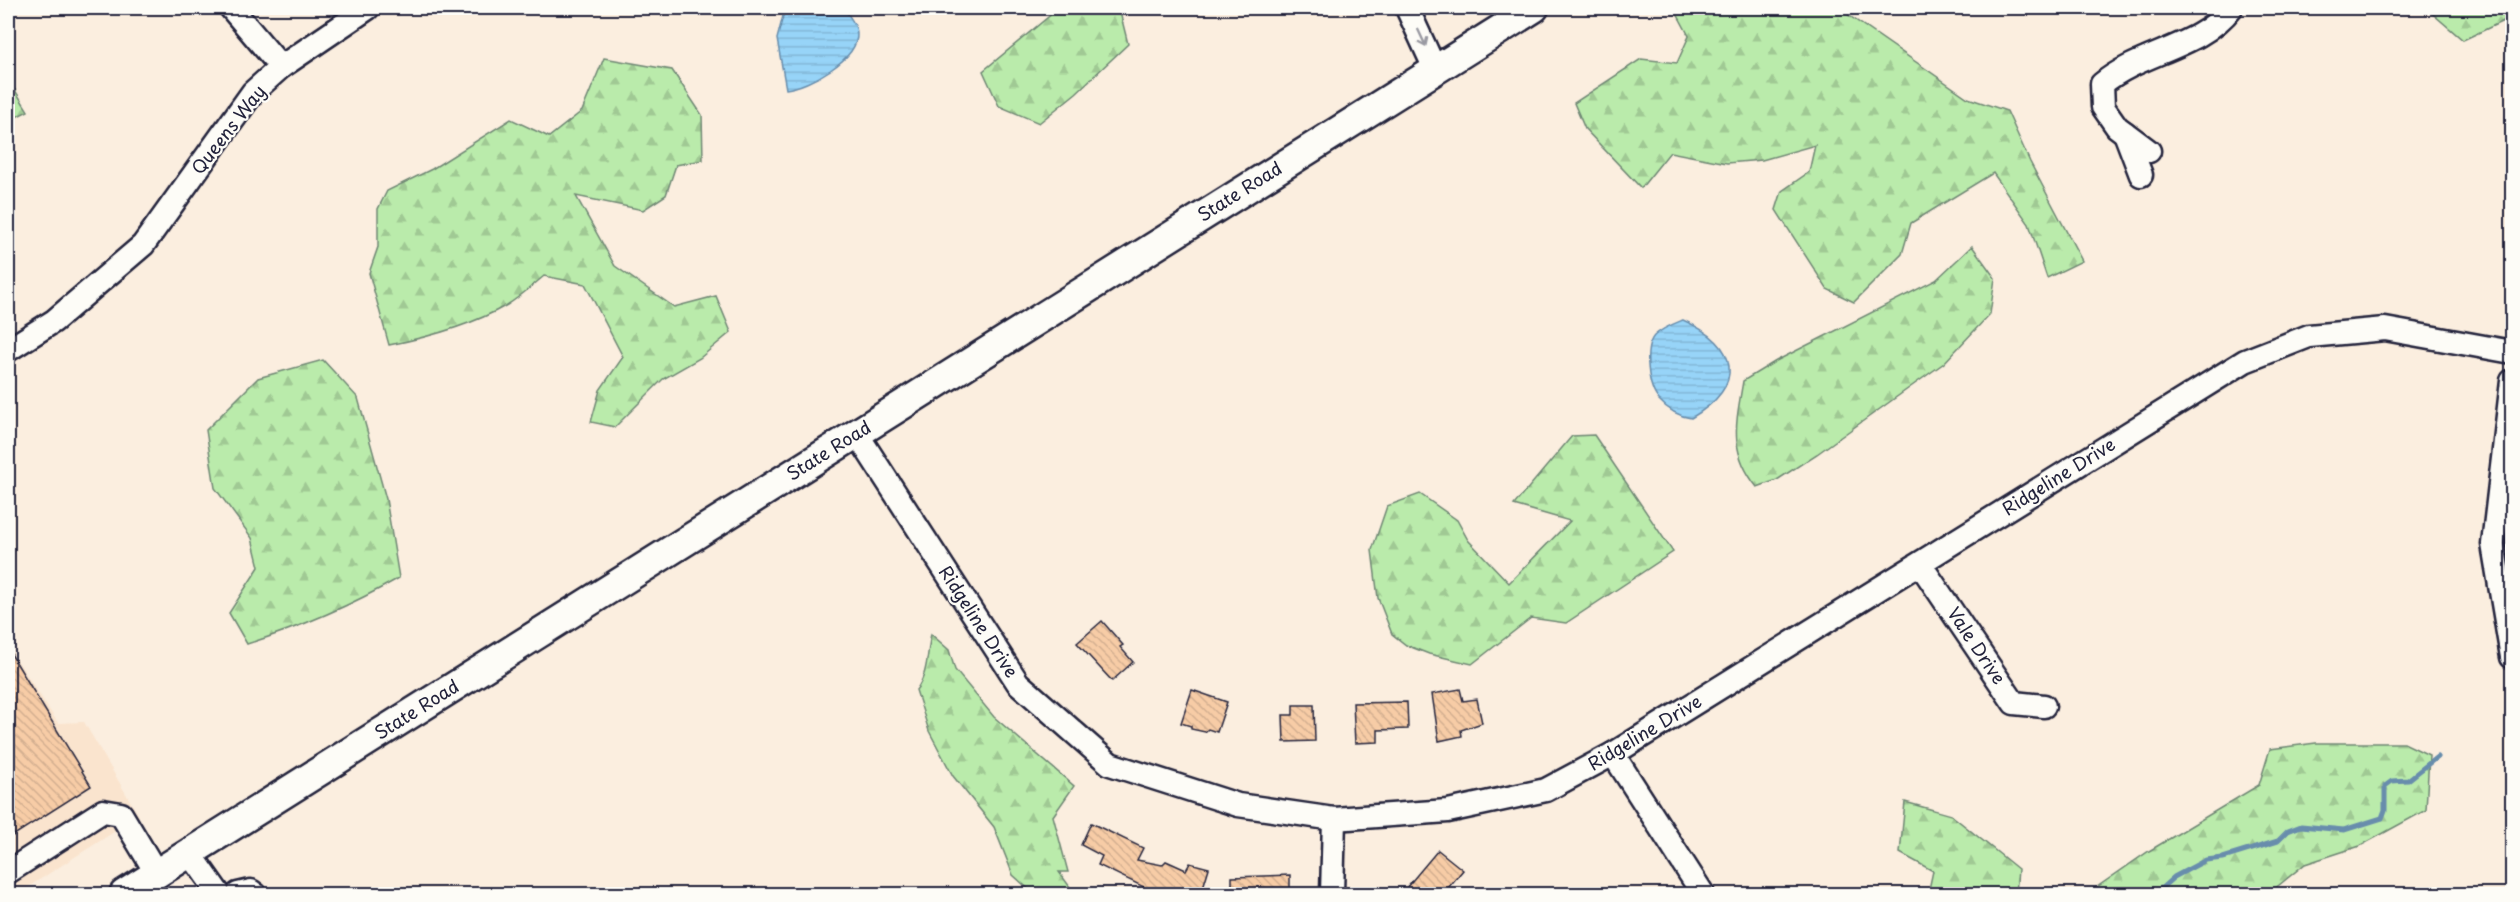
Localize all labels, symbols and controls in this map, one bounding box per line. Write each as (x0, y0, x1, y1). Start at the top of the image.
one-way arrow (1417, 29, 1429, 47)
street label: Queens Way (184, 78, 272, 180)
street label: State Road (1192, 154, 1287, 227)
street label: State Road (781, 413, 876, 486)
street label: Ridgeline Drive (1996, 430, 2120, 521)
street label: Ridgeline Drive (933, 560, 1026, 683)
street label: Vale Drive (1941, 601, 2013, 689)
street label: State Road (369, 672, 464, 745)
street label: Ridgeline Drive (1582, 687, 1706, 776)

